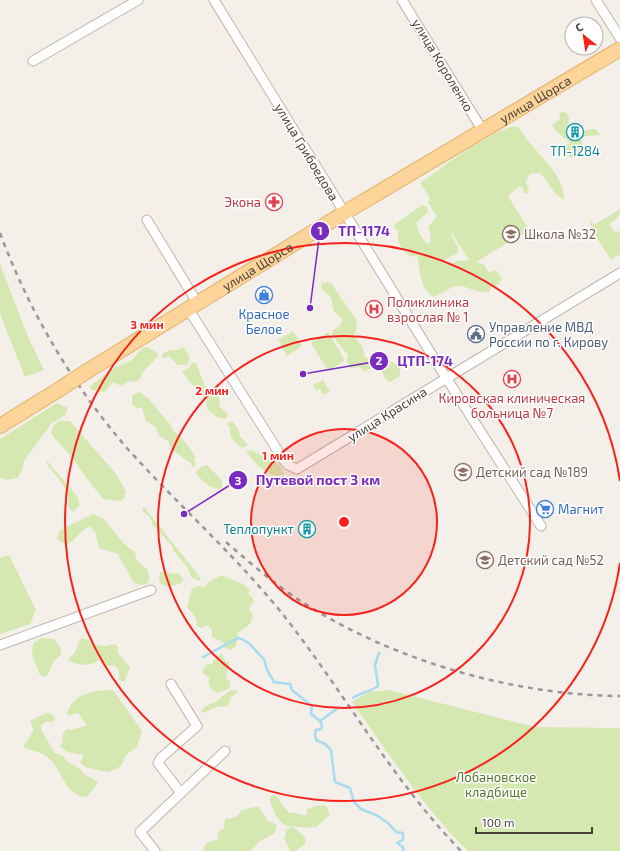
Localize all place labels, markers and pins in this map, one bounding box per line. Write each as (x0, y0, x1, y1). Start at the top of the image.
building icon: ТП-1284 (565, 122, 585, 142)
place label: ТП-1284 (550, 143, 600, 159)
pharmacy icon: Экона (264, 192, 284, 212)
place label: Экона (224, 194, 261, 210)
callout: ТП-1174 (310, 218, 398, 244)
school or university icon: Школа №32 (501, 224, 521, 244)
place label: Школа №32 (524, 226, 596, 242)
shop icon: Красное Белое (254, 285, 274, 305)
place label: Поликлиника взрослая № 1 (387, 294, 469, 325)
hospital icon: Поликлиника взрослая № 1 (364, 299, 384, 319)
place label: Красное Белое (239, 306, 289, 337)
place label: Управление МВД России по г. Кирову (489, 319, 608, 350)
public building icon: Управление МВД России по г. Кирову (466, 324, 486, 344)
callout: ЦТП-174 (369, 348, 460, 374)
hospital icon: Кировская клиническая больница №7 (502, 369, 522, 389)
place label: Кировская клиническая больница №7 (439, 390, 585, 421)
school or university icon: Детский сад №189 (453, 462, 473, 482)
place label: Детский сад №189 (476, 464, 588, 480)
callout: Путевой пост 3 км (228, 467, 388, 493)
supermarket icon: Магнит (535, 499, 555, 519)
place label: Магнит (558, 501, 605, 517)
centre of rings (337, 515, 351, 529)
building icon: Теплопункт (297, 519, 317, 539)
place label: Теплопункт (223, 521, 295, 537)
school or university icon: Детский сад №52 (475, 550, 495, 570)
place label: Детский сад №52 (498, 552, 604, 568)

